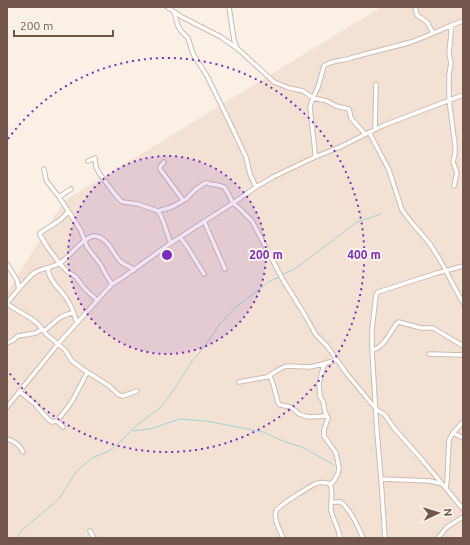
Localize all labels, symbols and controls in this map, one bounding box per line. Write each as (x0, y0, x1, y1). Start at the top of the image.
scale bar (14, 12, 113, 38)
text: 200 m (20, 19, 53, 32)
centre of rings (160, 248, 174, 262)
text: 200 m (249, 248, 283, 261)
text: 400 m (347, 248, 381, 261)
north arrow (418, 493, 458, 533)
text: N (442, 508, 454, 517)

